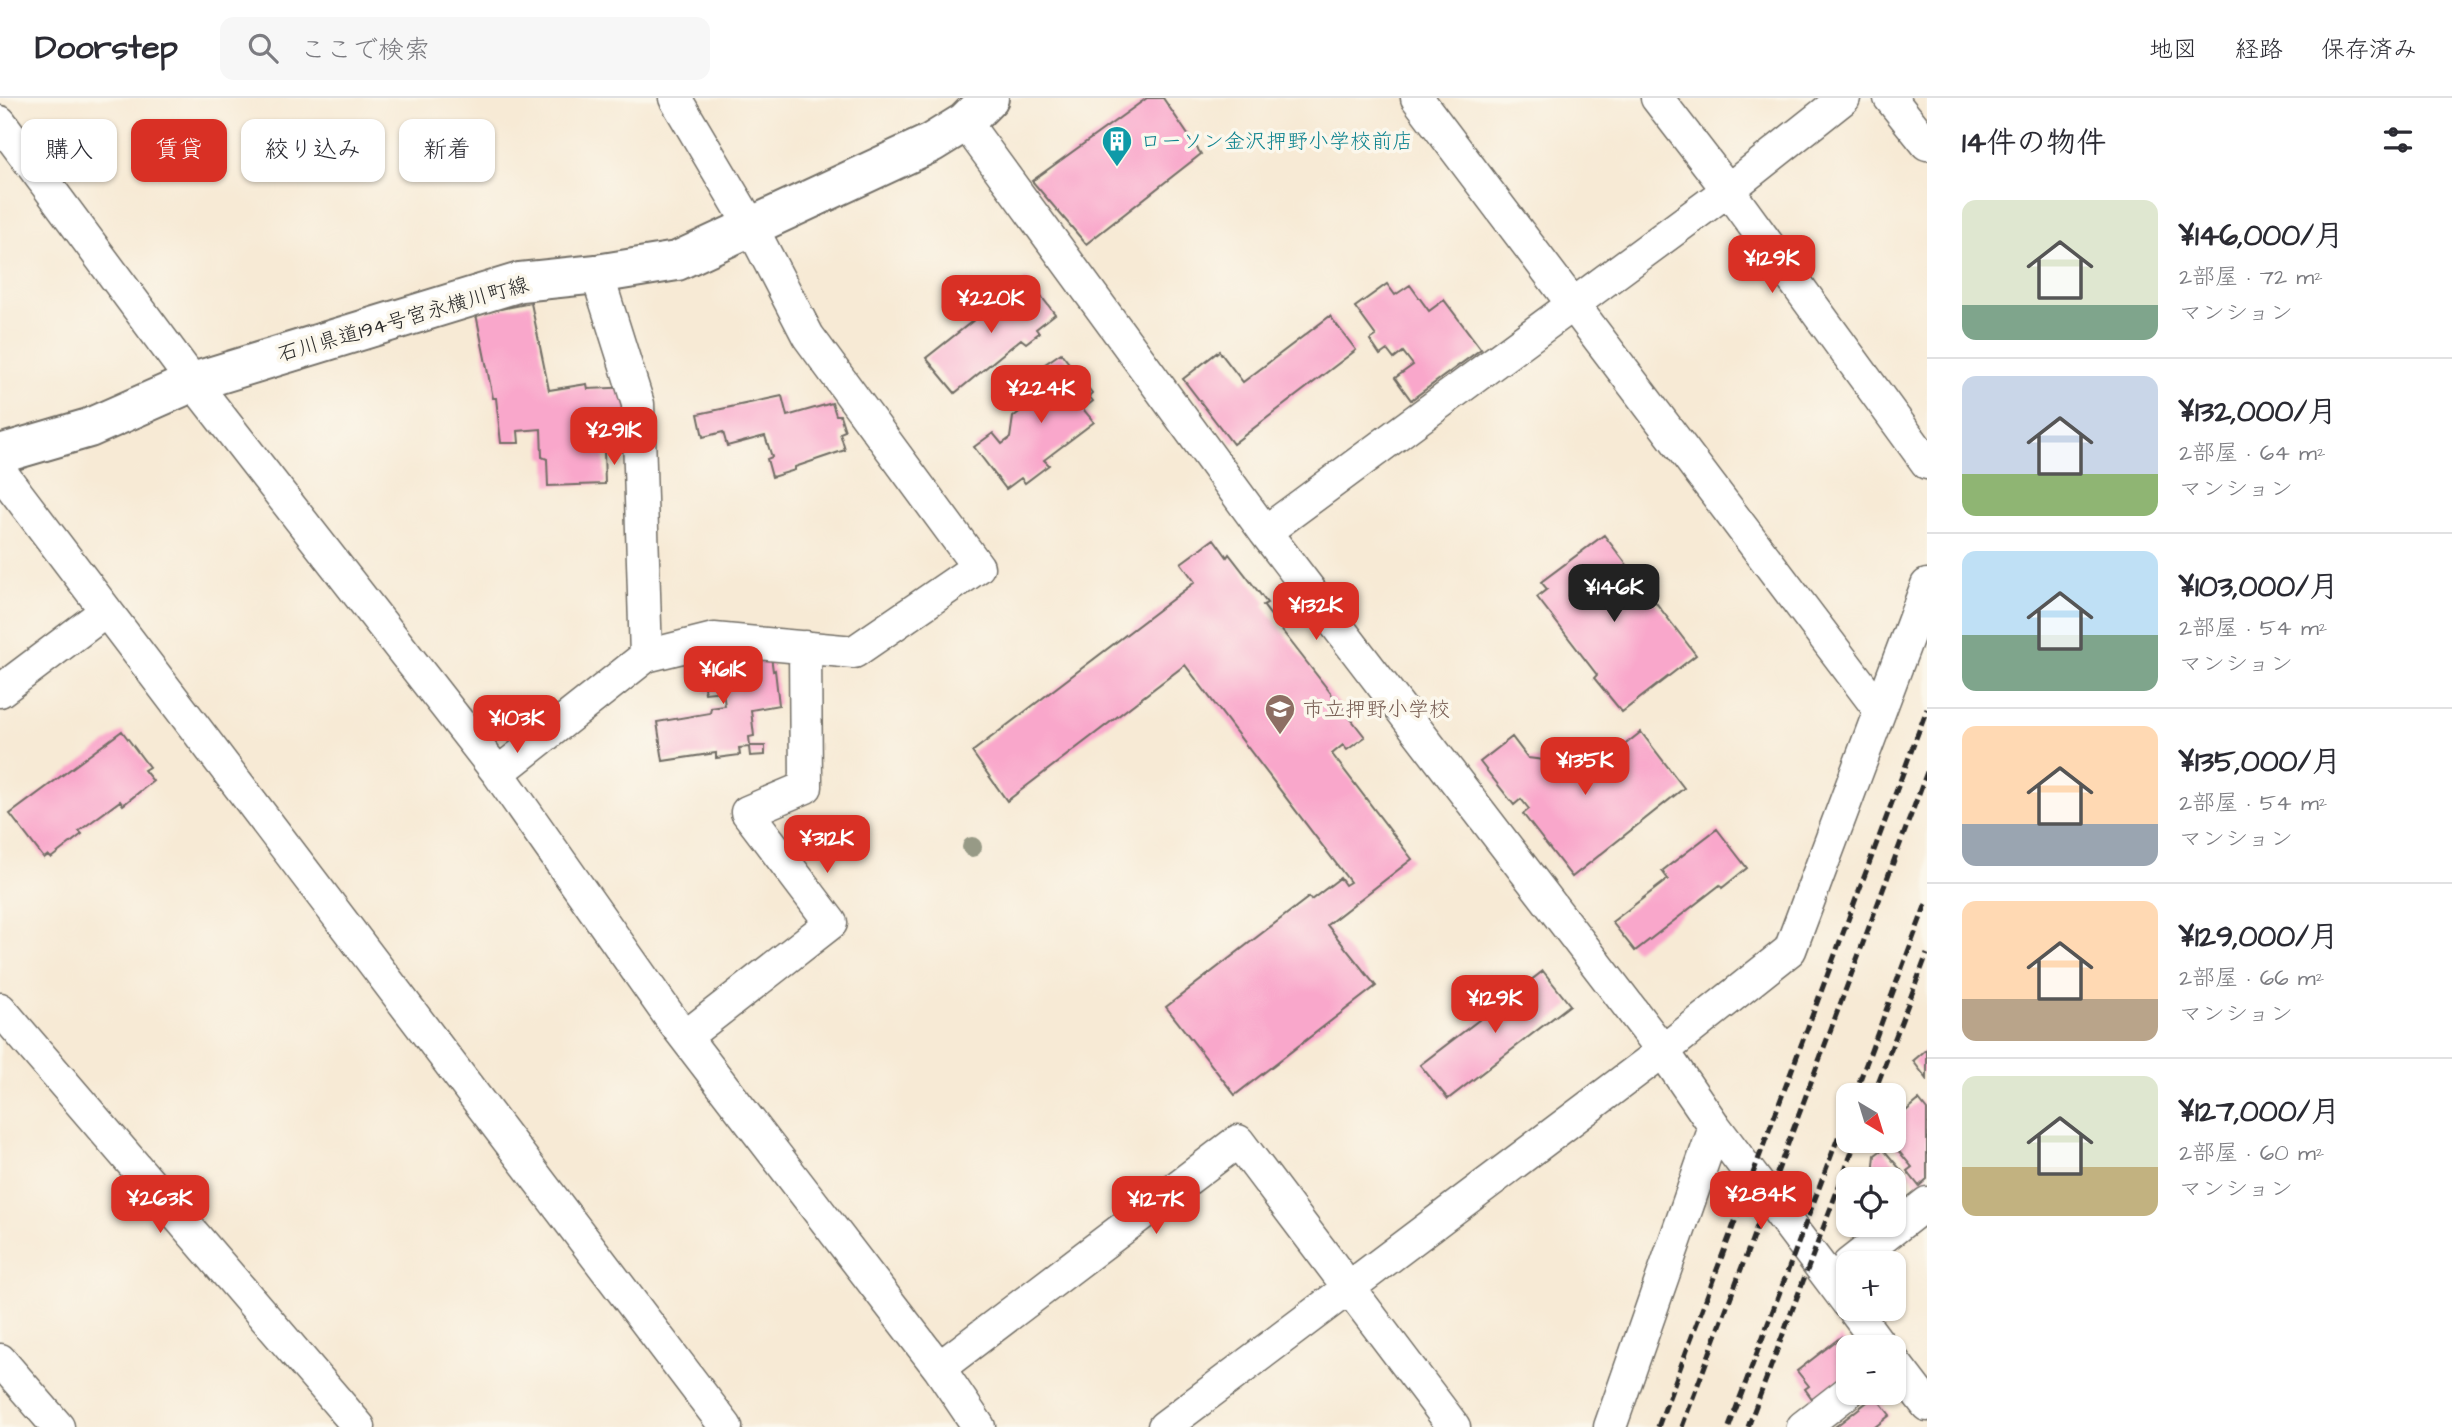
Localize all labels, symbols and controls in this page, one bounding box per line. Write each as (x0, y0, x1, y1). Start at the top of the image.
search box (220, 17, 710, 80)
text: Doorstep (35, 25, 178, 71)
icon: search (244, 29, 282, 67)
text: ここで検索 (300, 32, 430, 68)
text: 地図 (2149, 33, 2197, 67)
text: 経路 (2235, 33, 2283, 67)
text: 保存済み (2321, 33, 2417, 67)
chip: 購入 (21, 119, 117, 182)
chip: 賃貸 (131, 119, 227, 182)
chip: 絞り込み (241, 119, 385, 182)
chip: 新着 (399, 119, 495, 182)
icon: filters (2379, 121, 2417, 159)
text: 14件の物件 (1962, 122, 2106, 164)
building icon: ローソン金沢押野小学校前店 (1100, 124, 1134, 168)
place label: ローソン金沢押野小学校前店 (1140, 127, 1413, 156)
text: ¥146,000/月 (2179, 215, 2344, 257)
icon: home (2018, 228, 2102, 312)
pin: ¥129K (1723, 236, 1821, 295)
text: ¥129K (1744, 242, 1800, 274)
text: 2部屋 · 72 m² (2179, 261, 2323, 293)
street label: 石川県道194号宮永横川町線 (274, 270, 532, 369)
pin: ¥220K (942, 275, 1040, 335)
text: ¥220K (957, 282, 1025, 314)
text: マンション (2179, 297, 2293, 329)
pin: ¥224K (992, 366, 1090, 425)
text: ¥224K (1007, 372, 1075, 404)
text: ¥132,000/月 (2179, 391, 2337, 433)
icon: home (2018, 404, 2102, 488)
pin: ¥291K (565, 408, 663, 467)
text: ¥291K (586, 414, 642, 446)
text: 2部屋 · 64 m² (2179, 437, 2326, 469)
text: マンション (2179, 473, 2293, 505)
pin: ¥146K (1565, 564, 1663, 624)
text: ¥103,000/月 (2179, 566, 2339, 608)
text: ¥146K (1584, 571, 1644, 603)
icon: home (2018, 579, 2102, 663)
pin: ¥132K (1267, 582, 1365, 642)
text: ¥132K (1289, 589, 1343, 621)
text: 2部屋 · 54 m² (2179, 612, 2328, 644)
pin: ¥161K (674, 646, 772, 706)
text: マンション (2179, 648, 2293, 680)
text: ¥161K (700, 653, 746, 685)
school or university icon: 市立押野小学校 (1263, 692, 1297, 736)
place label: 市立押野小学校 (1303, 695, 1450, 724)
pin: ¥103K (468, 696, 566, 755)
text: ¥103K (489, 702, 545, 734)
pin: ¥135K (1536, 738, 1634, 797)
text: ¥135,000/月 (2179, 741, 2341, 783)
text: ¥135K (1556, 744, 1614, 776)
icon: home (2018, 754, 2102, 838)
text: 2部屋 · 54 m² (2179, 787, 2328, 819)
pin: ¥312K (778, 816, 876, 875)
text: ¥312K (800, 822, 854, 854)
text: マンション (2179, 823, 2293, 855)
text: ¥129,000/月 (2179, 916, 2339, 958)
icon: home (2018, 929, 2102, 1013)
text: 2部屋 · 66 m² (2179, 962, 2324, 994)
pin: ¥129K (1446, 976, 1544, 1035)
text: ¥129K (1467, 982, 1523, 1014)
text: マンション (2179, 998, 2293, 1030)
north arrow (1836, 1083, 1906, 1153)
map controls (1836, 1083, 1906, 1405)
text: ¥127,000/月 (2179, 1091, 2340, 1133)
icon: home (2018, 1104, 2102, 1188)
text: 2部屋 · 60 m² (2179, 1137, 2324, 1169)
button: locate (1836, 1167, 1906, 1237)
pin: ¥284K (1712, 1172, 1810, 1231)
text: マンション (2179, 1173, 2293, 1205)
pin: ¥263K (111, 1176, 209, 1235)
pin: ¥127K (1107, 1176, 1205, 1236)
text: ¥284K (1726, 1178, 1796, 1210)
text: ¥263K (127, 1182, 193, 1214)
text: ¥127K (1128, 1183, 1184, 1215)
button: + (1836, 1251, 1906, 1321)
button: − (1836, 1335, 1906, 1405)

